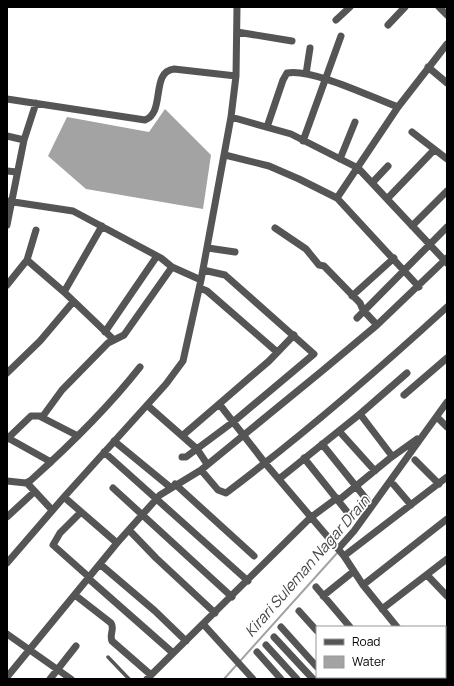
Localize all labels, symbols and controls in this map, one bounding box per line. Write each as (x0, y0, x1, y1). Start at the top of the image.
water label: Kirari Suleman Nagar Drain (240, 490, 375, 641)
legend (316, 626, 446, 678)
text: Road (352, 633, 380, 650)
text: Water (352, 653, 386, 670)

